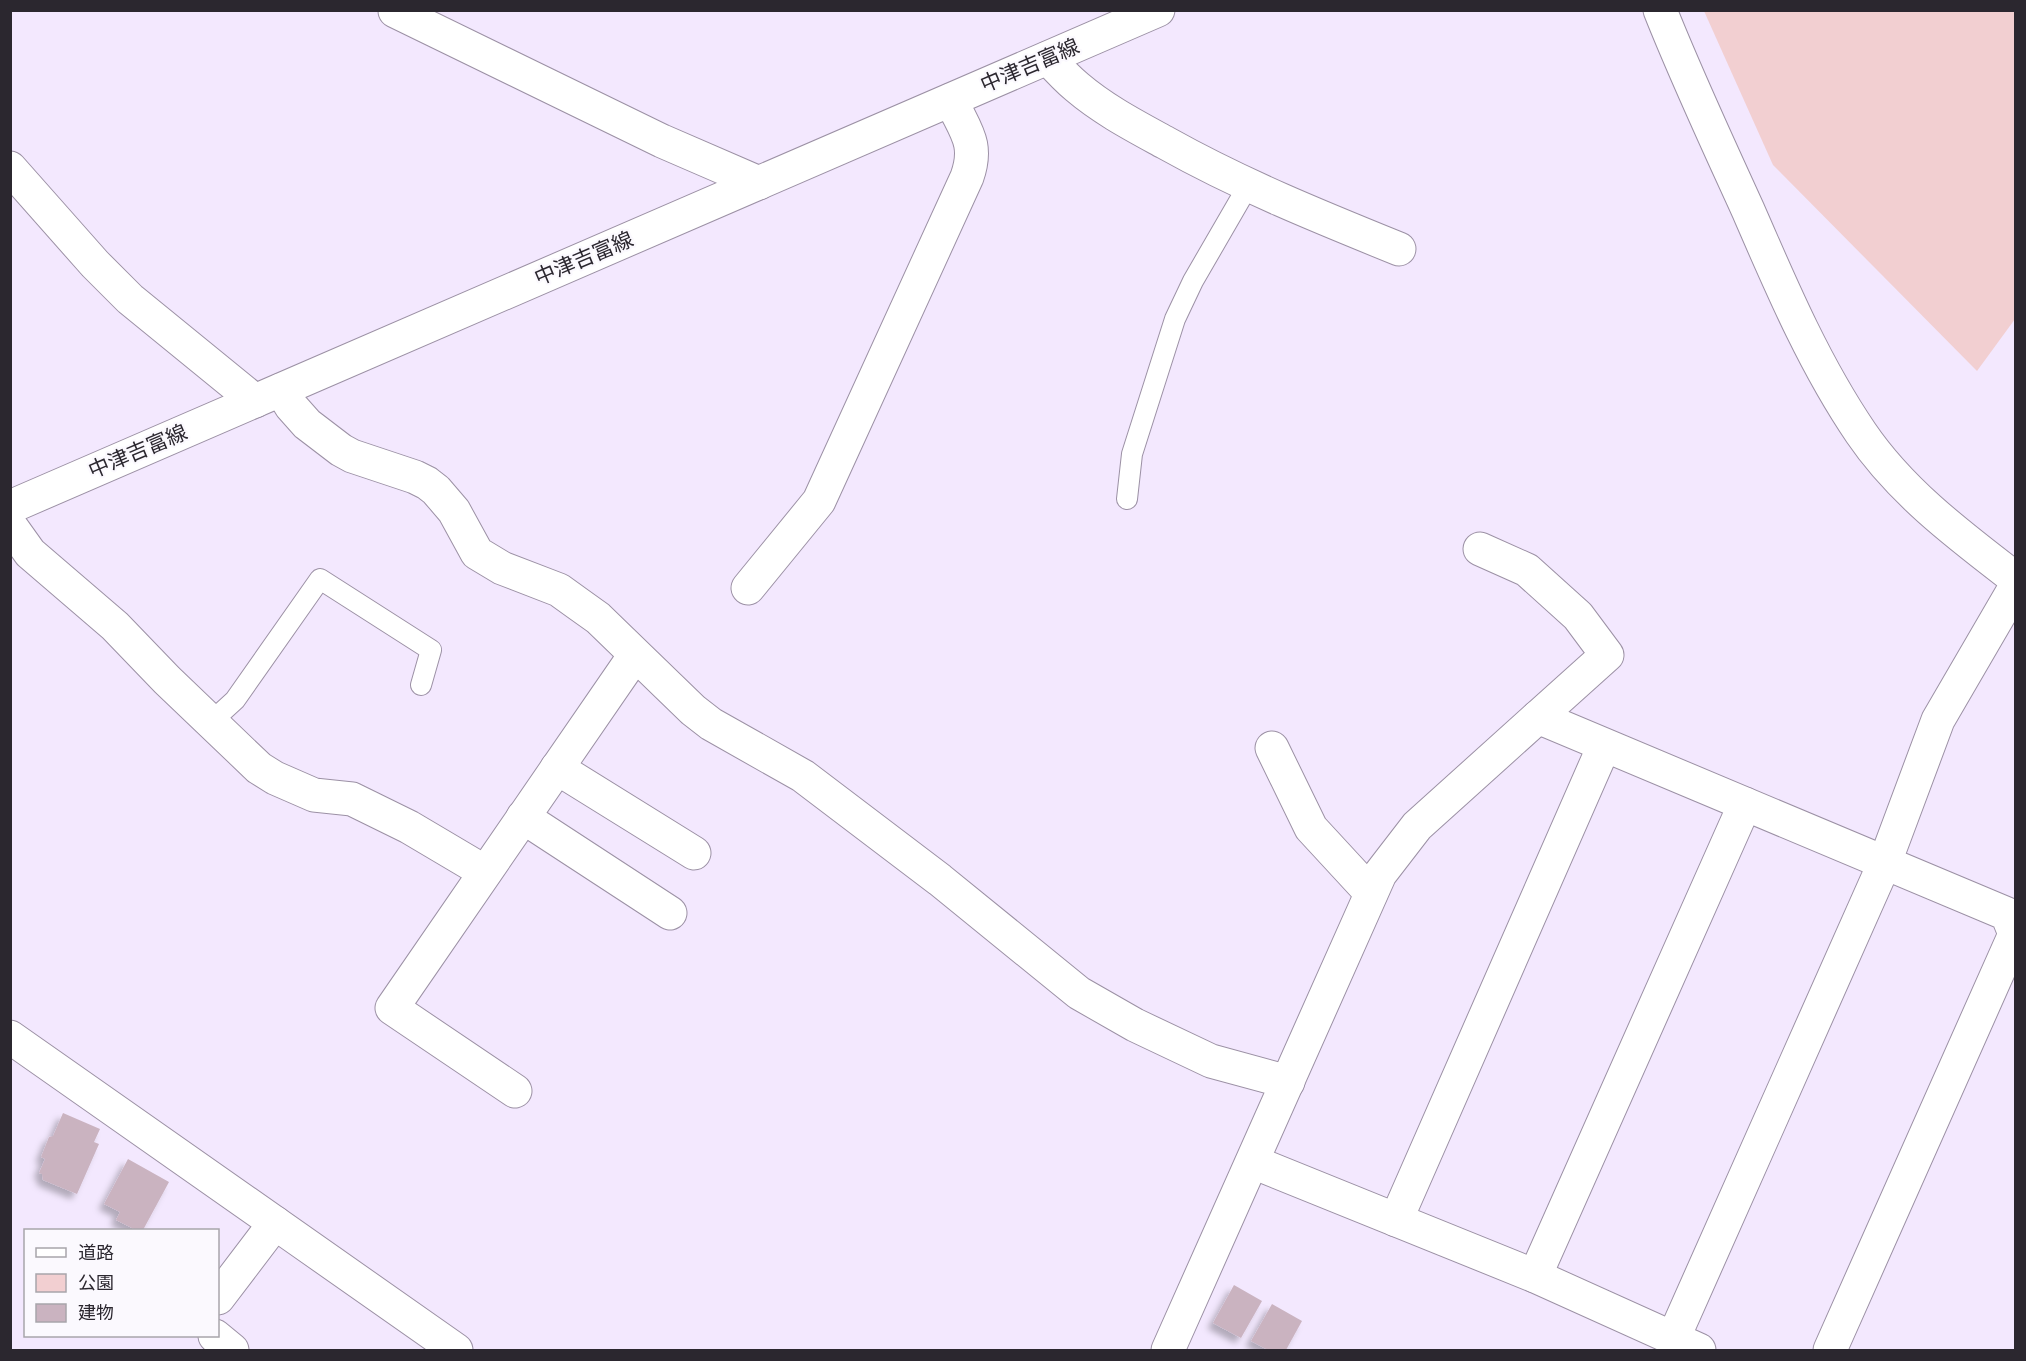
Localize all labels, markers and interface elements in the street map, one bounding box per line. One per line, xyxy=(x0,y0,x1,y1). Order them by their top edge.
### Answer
street label: 中津吉富線 xyxy=(977,35,1082,96)
street label: 中津吉富線 xyxy=(531,228,636,289)
street label: 中津吉富線 xyxy=(85,421,190,482)
legend xyxy=(24,1229,219,1337)
text: 道路 xyxy=(78,1243,114,1263)
text: 公園 xyxy=(78,1274,114,1293)
text: 建物 xyxy=(78,1303,114,1323)

